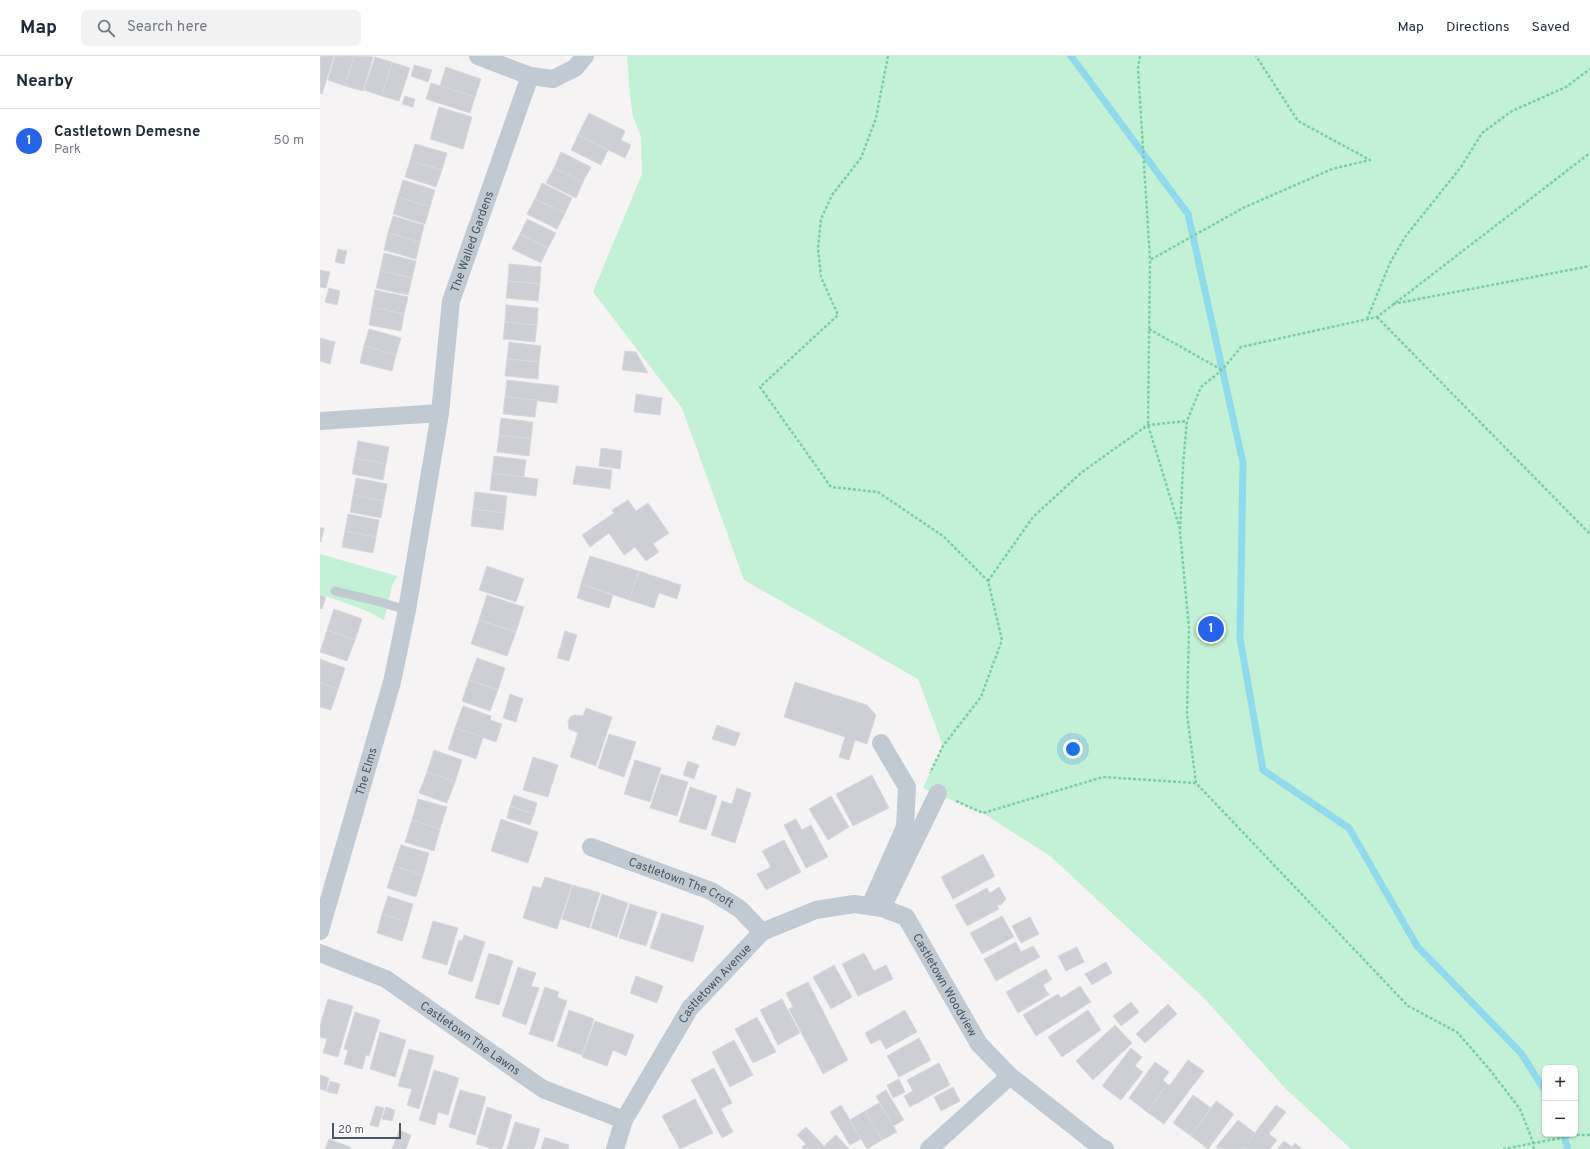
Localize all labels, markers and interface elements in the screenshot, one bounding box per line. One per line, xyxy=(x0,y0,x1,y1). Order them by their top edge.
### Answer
search box xyxy=(81,10,361,46)
text: Map xyxy=(20,16,57,40)
icon: search xyxy=(95,17,117,39)
text: Search here xyxy=(127,18,207,37)
text: Map xyxy=(1398,19,1424,36)
text: Directions xyxy=(1446,19,1510,36)
text: Saved xyxy=(1532,19,1570,36)
text: Nearby xyxy=(16,71,73,93)
text: Castletown Demesne xyxy=(54,123,200,142)
text: 1 xyxy=(26,133,32,149)
text: 50 m xyxy=(274,133,304,149)
text: Park xyxy=(54,142,81,158)
street label: The Walled Gardens xyxy=(448,189,498,295)
pin: 1 xyxy=(1198,614,1224,644)
your location xyxy=(1063,739,1083,759)
street label: The Elms xyxy=(353,746,382,798)
street label: Castletown The Croft xyxy=(626,854,736,912)
street label: Castletown Woodview xyxy=(908,931,980,1040)
street label: Castletown Avenue xyxy=(676,941,756,1027)
street label: Castletown The Lawns xyxy=(416,998,523,1080)
map controls xyxy=(1542,1065,1578,1137)
button: + xyxy=(1542,1065,1578,1101)
button: − xyxy=(1542,1101,1578,1137)
scale bar xyxy=(332,1121,401,1140)
text: 20 m xyxy=(338,1123,364,1137)

